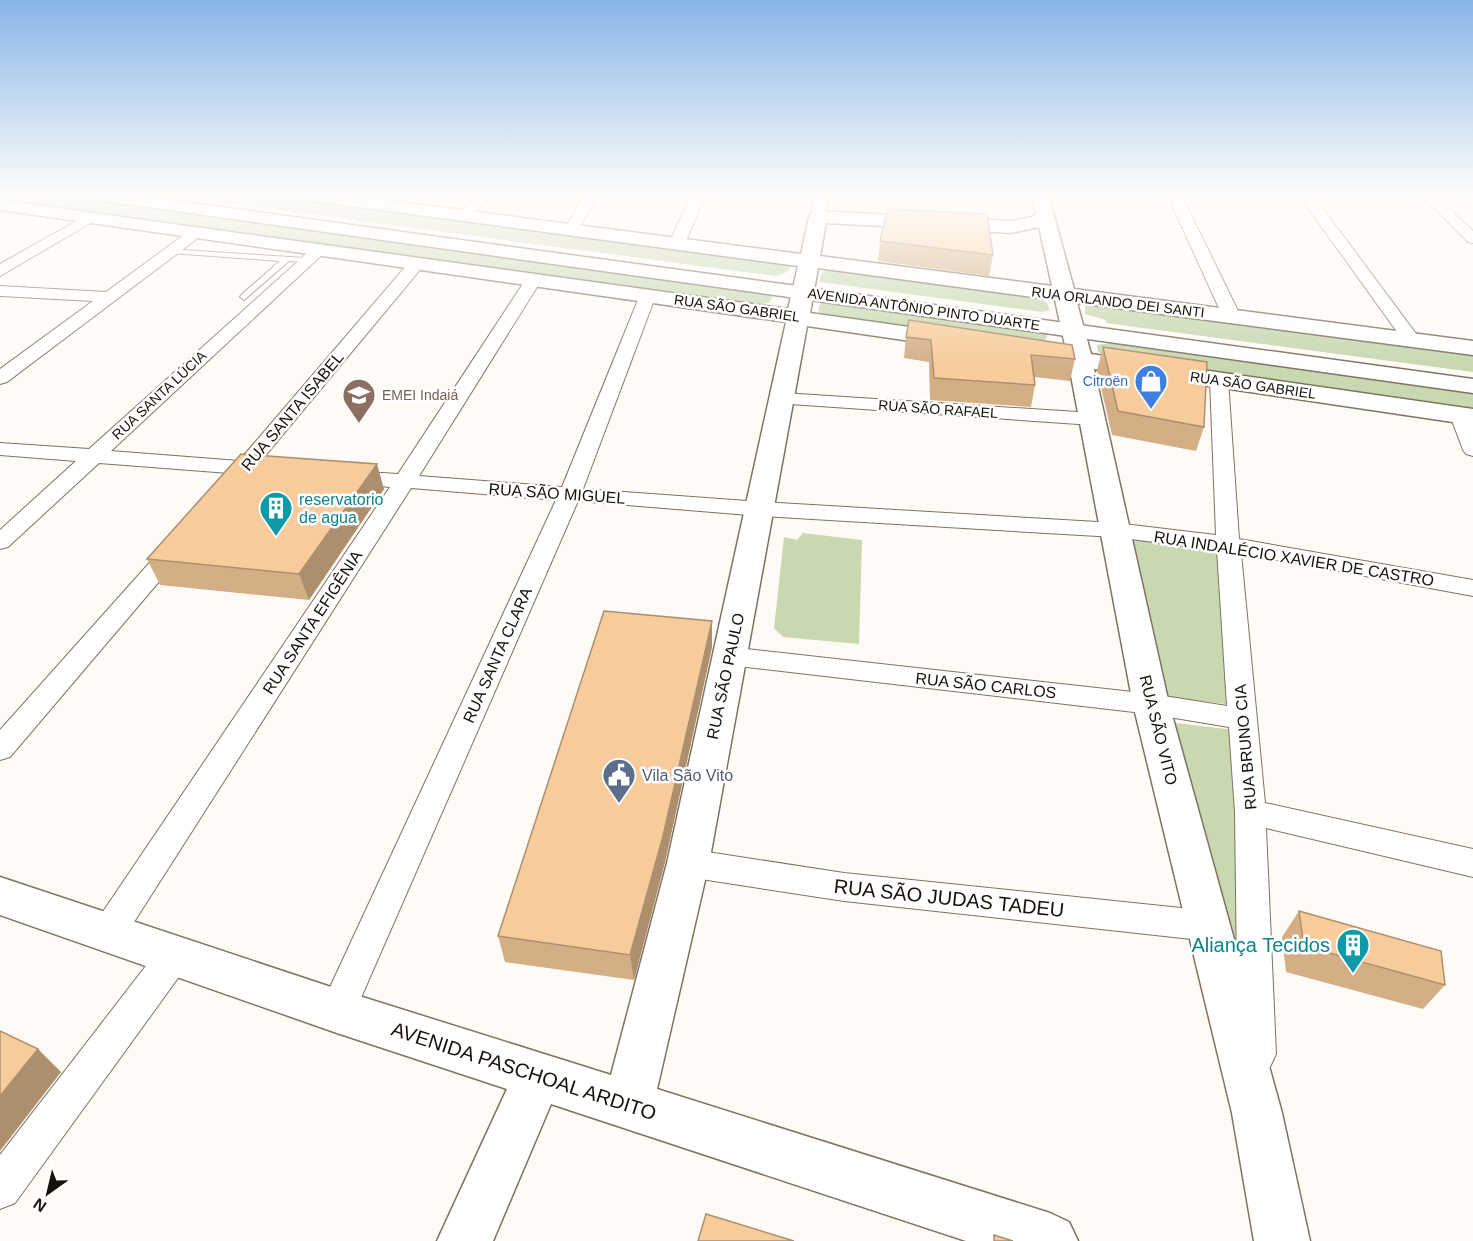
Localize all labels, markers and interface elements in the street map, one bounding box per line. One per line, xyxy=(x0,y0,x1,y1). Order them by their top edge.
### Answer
street label: RUA ORLANDO DEI SANTI xyxy=(1031,283,1205,321)
street label: AVENIDA ANTÔNIO PINTO DUARTE xyxy=(807,285,1041,333)
street label: RUA SÃO GABRIEL xyxy=(673,291,801,325)
street label: RUA SANTA LÚCIA xyxy=(109,347,210,443)
street label: RUA SANTA ISABEL xyxy=(238,349,347,474)
shop icon: Citroën xyxy=(1133,363,1169,410)
street label: RUA SÃO GABRIEL xyxy=(1189,368,1317,402)
place label: Citroën xyxy=(1083,373,1128,389)
school or university icon: EMEI Indaiá xyxy=(341,377,377,424)
place label: EMEI Indaiá xyxy=(382,387,458,403)
street label: RUA SÃO RAFAEL xyxy=(878,397,999,421)
street label: RUA SÃO MIGUEL xyxy=(488,478,626,507)
building icon: reservatorio de agua xyxy=(258,490,294,537)
place label: reservatorio de agua xyxy=(299,491,384,526)
street label: RUA INDALÉCIO XAVIER DE CASTRO xyxy=(1153,527,1435,589)
street label: RUA SANTA EFIGÊNIA xyxy=(259,546,365,697)
street label: RUA SANTA CLARA xyxy=(460,585,535,726)
street label: RUA SÃO PAULO xyxy=(702,611,747,741)
street label: RUA SÃO CARLOS xyxy=(915,668,1057,701)
street label: RUA SÃO VITO xyxy=(1137,673,1182,787)
street label: RUA BRUNO CIA xyxy=(1232,683,1259,811)
public building icon: Vila São Vito xyxy=(601,757,637,804)
place label: Vila São Vito xyxy=(642,767,733,784)
street label: RUA SÃO JUDAS TADEU xyxy=(833,874,1065,921)
building icon: Aliança Tecidos xyxy=(1335,927,1371,974)
place label: Aliança Tecidos xyxy=(1191,934,1330,956)
street label: AVENIDA PASCHOAL ARDITO xyxy=(389,1018,659,1124)
north arrow xyxy=(18,1163,78,1223)
text: N xyxy=(30,1195,49,1215)

